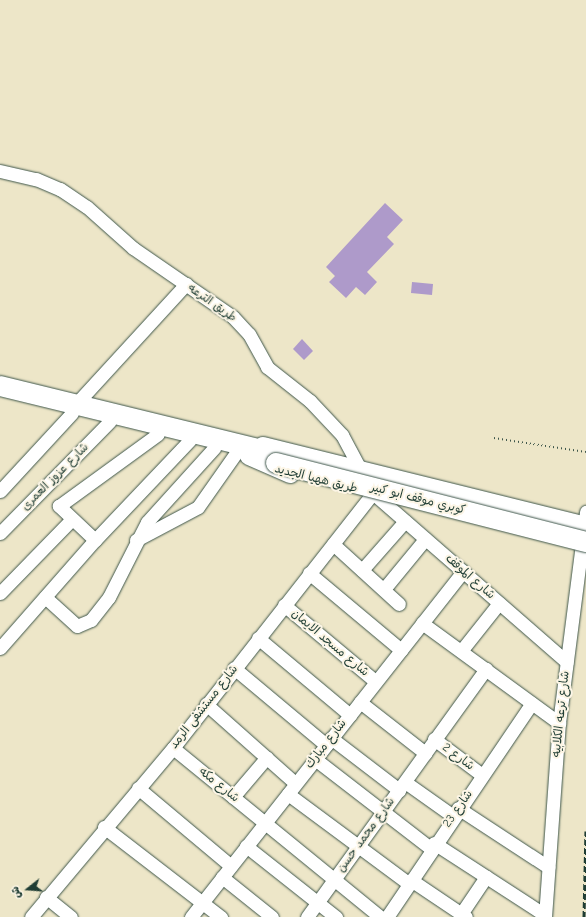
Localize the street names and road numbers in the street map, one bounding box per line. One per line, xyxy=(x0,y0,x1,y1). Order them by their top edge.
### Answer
street label: طريق الترعه xyxy=(185,281,239,325)
street label: شارع عزوز العمرى xyxy=(18,440,92,514)
street label: طريق ههيا الجديد xyxy=(273,462,359,496)
street label: كوبري موقف ابو كبير xyxy=(369,480,467,518)
street label: شارع الموقف xyxy=(442,552,498,602)
street label: شارع مسجد الايمان xyxy=(288,606,372,680)
street label: شارع مستشفى الرمد xyxy=(167,662,241,752)
street label: شارع ترعه الكلابيه xyxy=(549,670,573,758)
street label: شارع مبارك xyxy=(302,716,350,772)
street label: شارع 2 xyxy=(439,740,477,774)
street label: شارع مكه xyxy=(196,764,242,806)
street label: شارع 23 xyxy=(440,788,476,830)
street label: شارع محمد حسن xyxy=(334,795,398,875)

